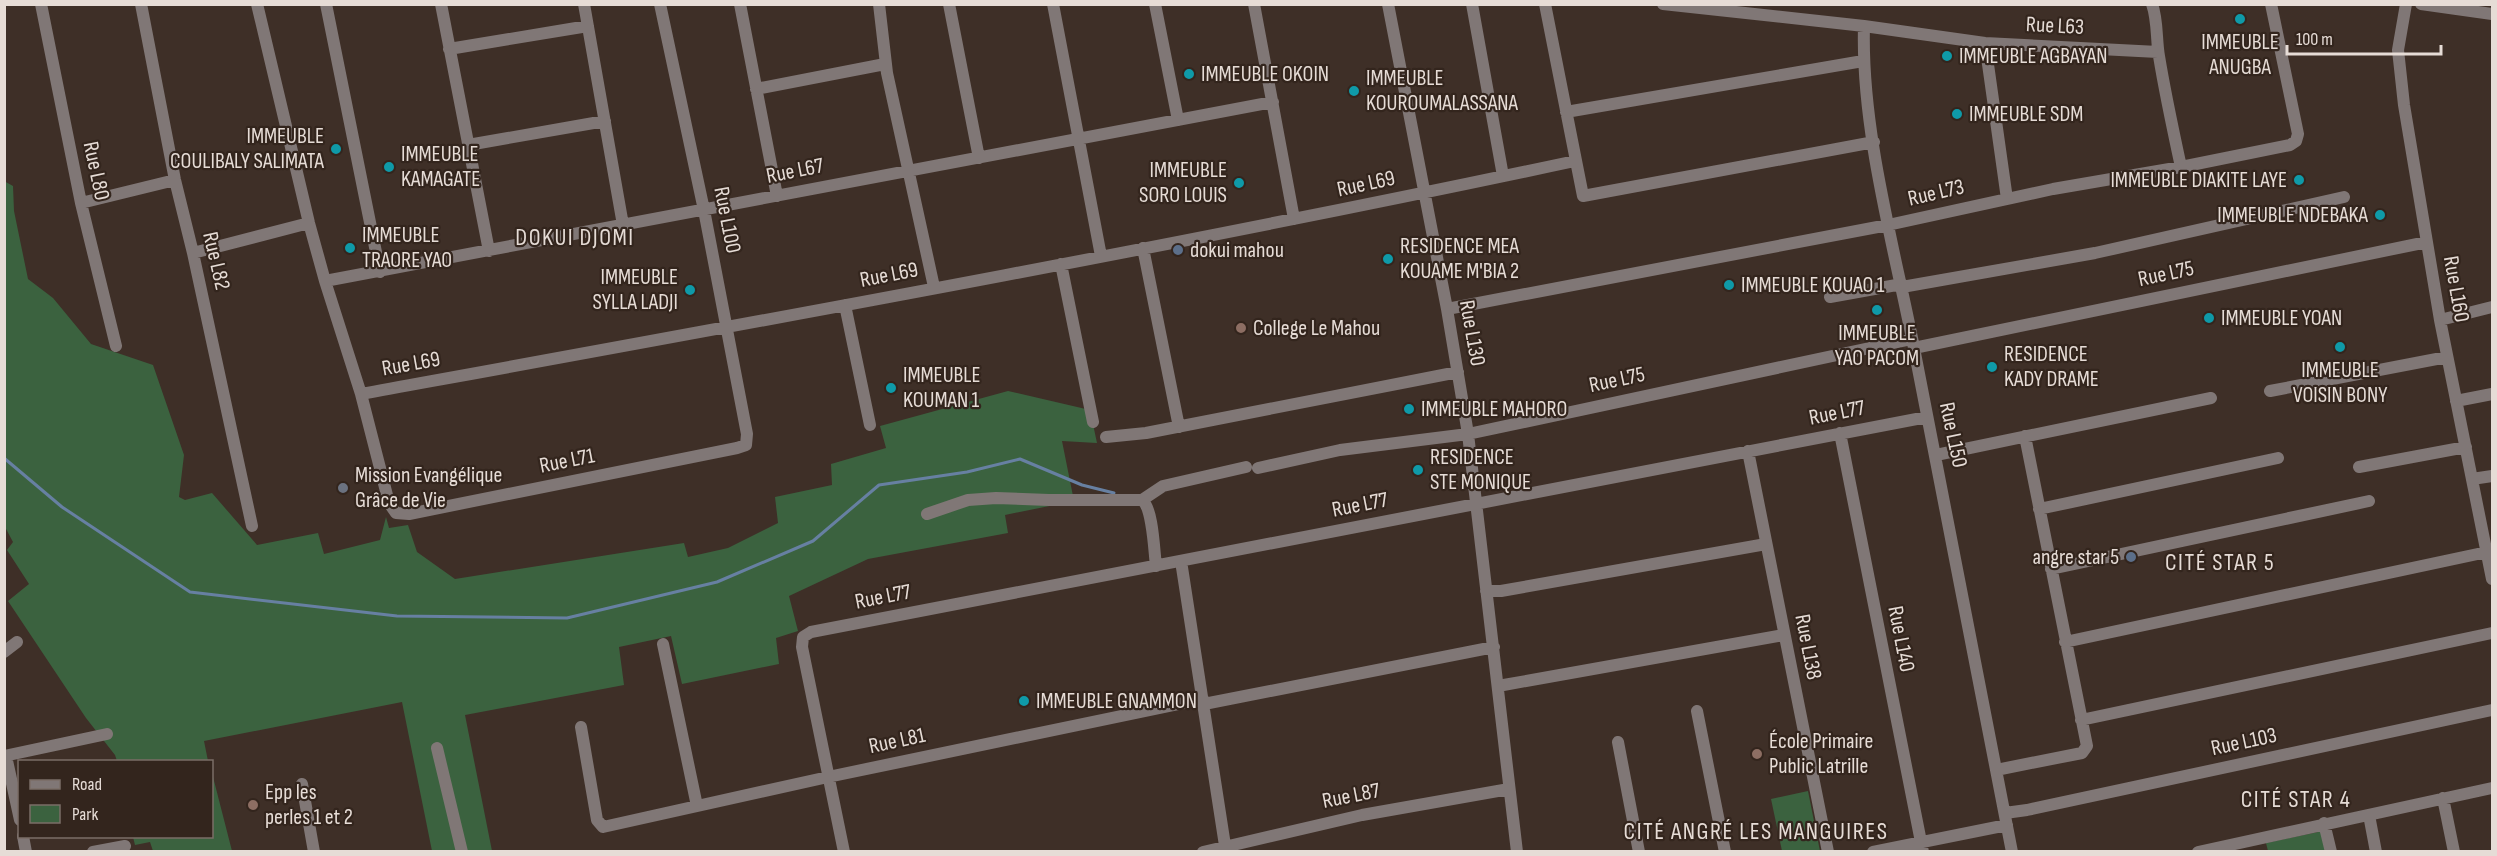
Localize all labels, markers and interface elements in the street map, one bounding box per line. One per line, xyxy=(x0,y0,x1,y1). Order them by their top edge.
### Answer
street label: Rue L63 xyxy=(2025,11,2085,41)
marker: IMMEUBLE ANUGBA xyxy=(2233,12,2247,26)
scale bar xyxy=(2287,18,2442,56)
place label: IMMEUBLE ANUGBA xyxy=(2201,29,2279,81)
text: 100 m xyxy=(2296,29,2333,50)
place label: IMMEUBLE AGBAYAN xyxy=(1959,43,2107,70)
marker: IMMEUBLE AGBAYAN xyxy=(1940,49,1954,63)
place label: IMMEUBLE OKOIN xyxy=(1201,61,1329,88)
place label: IMMEUBLE KOUROUMALASSANA xyxy=(1366,65,1519,117)
marker: IMMEUBLE OKOIN xyxy=(1182,67,1196,81)
marker: IMMEUBLE KOUROUMALASSANA xyxy=(1347,84,1361,98)
place label: IMMEUBLE SDM xyxy=(1969,101,2083,128)
marker: IMMEUBLE SDM xyxy=(1950,107,1964,121)
place label: IMMEUBLE COULIBALY SALIMATA xyxy=(170,123,325,175)
street label: Rue L80 xyxy=(77,139,115,203)
place label: IMMEUBLE KAMAGATE xyxy=(401,141,480,193)
marker: IMMEUBLE COULIBALY SALIMATA xyxy=(329,142,343,156)
street label: Rue L67 xyxy=(764,152,826,190)
place label: IMMEUBLE SORO LOUIS xyxy=(1139,157,1227,209)
marker: IMMEUBLE KAMAGATE xyxy=(382,160,396,174)
street label: Rue L69 xyxy=(1335,165,1397,203)
place label: IMMEUBLE DIAKITE LAYE xyxy=(2110,167,2287,194)
street label: Rue L73 xyxy=(1905,173,1967,213)
marker: IMMEUBLE DIAKITE LAYE xyxy=(2292,173,2306,187)
marker: IMMEUBLE SORO LOUIS xyxy=(1232,176,1246,190)
street label: Rue L100 xyxy=(707,184,747,256)
place label: IMMEUBLE NDEBAKA xyxy=(2217,202,2369,229)
marker: IMMEUBLE NDEBAKA xyxy=(2373,208,2387,222)
place label: IMMEUBLE TRAORE YAO xyxy=(362,222,452,274)
district label: DOKUI DJOMI xyxy=(515,223,635,252)
street label: Rue L82 xyxy=(196,229,236,293)
place label: RESIDENCE MEA KOUAME M'BIA 2 xyxy=(1400,233,1519,285)
place label: dokui mahou xyxy=(1190,237,1284,264)
marker: IMMEUBLE TRAORE YAO xyxy=(343,241,357,255)
marker: dokui mahou xyxy=(1171,243,1185,257)
marker: RESIDENCE MEA KOUAME M'BIA 2 xyxy=(1381,252,1395,266)
street label: Rue L160 xyxy=(2437,254,2475,324)
street label: Rue L75 xyxy=(2136,255,2197,293)
street label: Rue L69 xyxy=(858,256,920,294)
place label: IMMEUBLE SYLLA LADJI xyxy=(592,264,678,316)
place label: IMMEUBLE KOUAO 1 xyxy=(1741,272,1885,299)
marker: IMMEUBLE KOUAO 1 xyxy=(1722,278,1736,292)
marker: IMMEUBLE SYLLA LADJI xyxy=(683,283,697,297)
street label: Rue L130 xyxy=(1453,298,1491,368)
marker: IMMEUBLE YAO PACOM xyxy=(1870,303,1884,317)
place label: IMMEUBLE YOAN xyxy=(2221,305,2342,332)
marker: IMMEUBLE YOAN xyxy=(2202,311,2216,325)
place label: College Le Mahou xyxy=(1253,315,1380,342)
place label: IMMEUBLE YAO PACOM xyxy=(1835,320,1919,372)
marker: College Le Mahou xyxy=(1234,321,1248,335)
marker: IMMEUBLE VOISIN BONY xyxy=(2333,340,2347,354)
place label: RESIDENCE KADY DRAME xyxy=(2004,341,2099,393)
street label: Rue L69 xyxy=(380,346,442,382)
place label: IMMEUBLE VOISIN BONY xyxy=(2293,357,2387,409)
marker: RESIDENCE KADY DRAME xyxy=(1985,360,1999,374)
street label: Rue L75 xyxy=(1587,361,1648,399)
place label: IMMEUBLE KOUMAN 1 xyxy=(903,362,981,414)
marker: IMMEUBLE KOUMAN 1 xyxy=(884,381,898,395)
street label: Rue L77 xyxy=(1807,394,1868,432)
place label: IMMEUBLE MAHORO xyxy=(1421,396,1567,423)
street label: Rue L150 xyxy=(1933,400,1973,470)
marker: IMMEUBLE MAHORO xyxy=(1402,402,1416,416)
street label: Rue L71 xyxy=(537,442,597,480)
place label: RESIDENCE STE MONIQUE xyxy=(1430,444,1531,496)
place label: Mission Evangélique Grâce de Vie xyxy=(355,462,502,514)
marker: RESIDENCE STE MONIQUE xyxy=(1411,463,1425,477)
marker: Mission Evangélique Grâce de Vie xyxy=(336,481,350,495)
street label: Rue L77 xyxy=(1330,486,1391,524)
place label: angre star 5 xyxy=(2032,544,2119,571)
district label: CITÉ STAR 5 xyxy=(2165,548,2275,577)
marker: angre star 5 xyxy=(2124,550,2138,564)
street label: Rue L77 xyxy=(853,578,914,616)
street label: Rue L140 xyxy=(1881,604,1921,674)
street label: Rue L138 xyxy=(1788,612,1828,682)
place label: IMMEUBLE GNAMMON xyxy=(1036,688,1197,715)
marker: IMMEUBLE GNAMMON xyxy=(1017,694,1031,708)
street label: Rue L81 xyxy=(866,722,928,760)
street label: Rue L103 xyxy=(2209,722,2279,762)
place label: École Primaire Public Latrille xyxy=(1769,728,1873,780)
marker: École Primaire Public Latrille xyxy=(1750,747,1764,761)
legend xyxy=(18,760,213,838)
text: Road xyxy=(72,774,102,795)
street label: Rue L87 xyxy=(1320,777,1382,815)
place label: Epp les perles 1 et 2 xyxy=(265,779,353,831)
district label: CITÉ STAR 4 xyxy=(2241,785,2351,814)
marker: Epp les perles 1 et 2 xyxy=(246,798,260,812)
text: Park xyxy=(72,804,98,825)
district label: CITÉ ANGRÉ LES MANGUIRES xyxy=(1624,817,1888,846)

